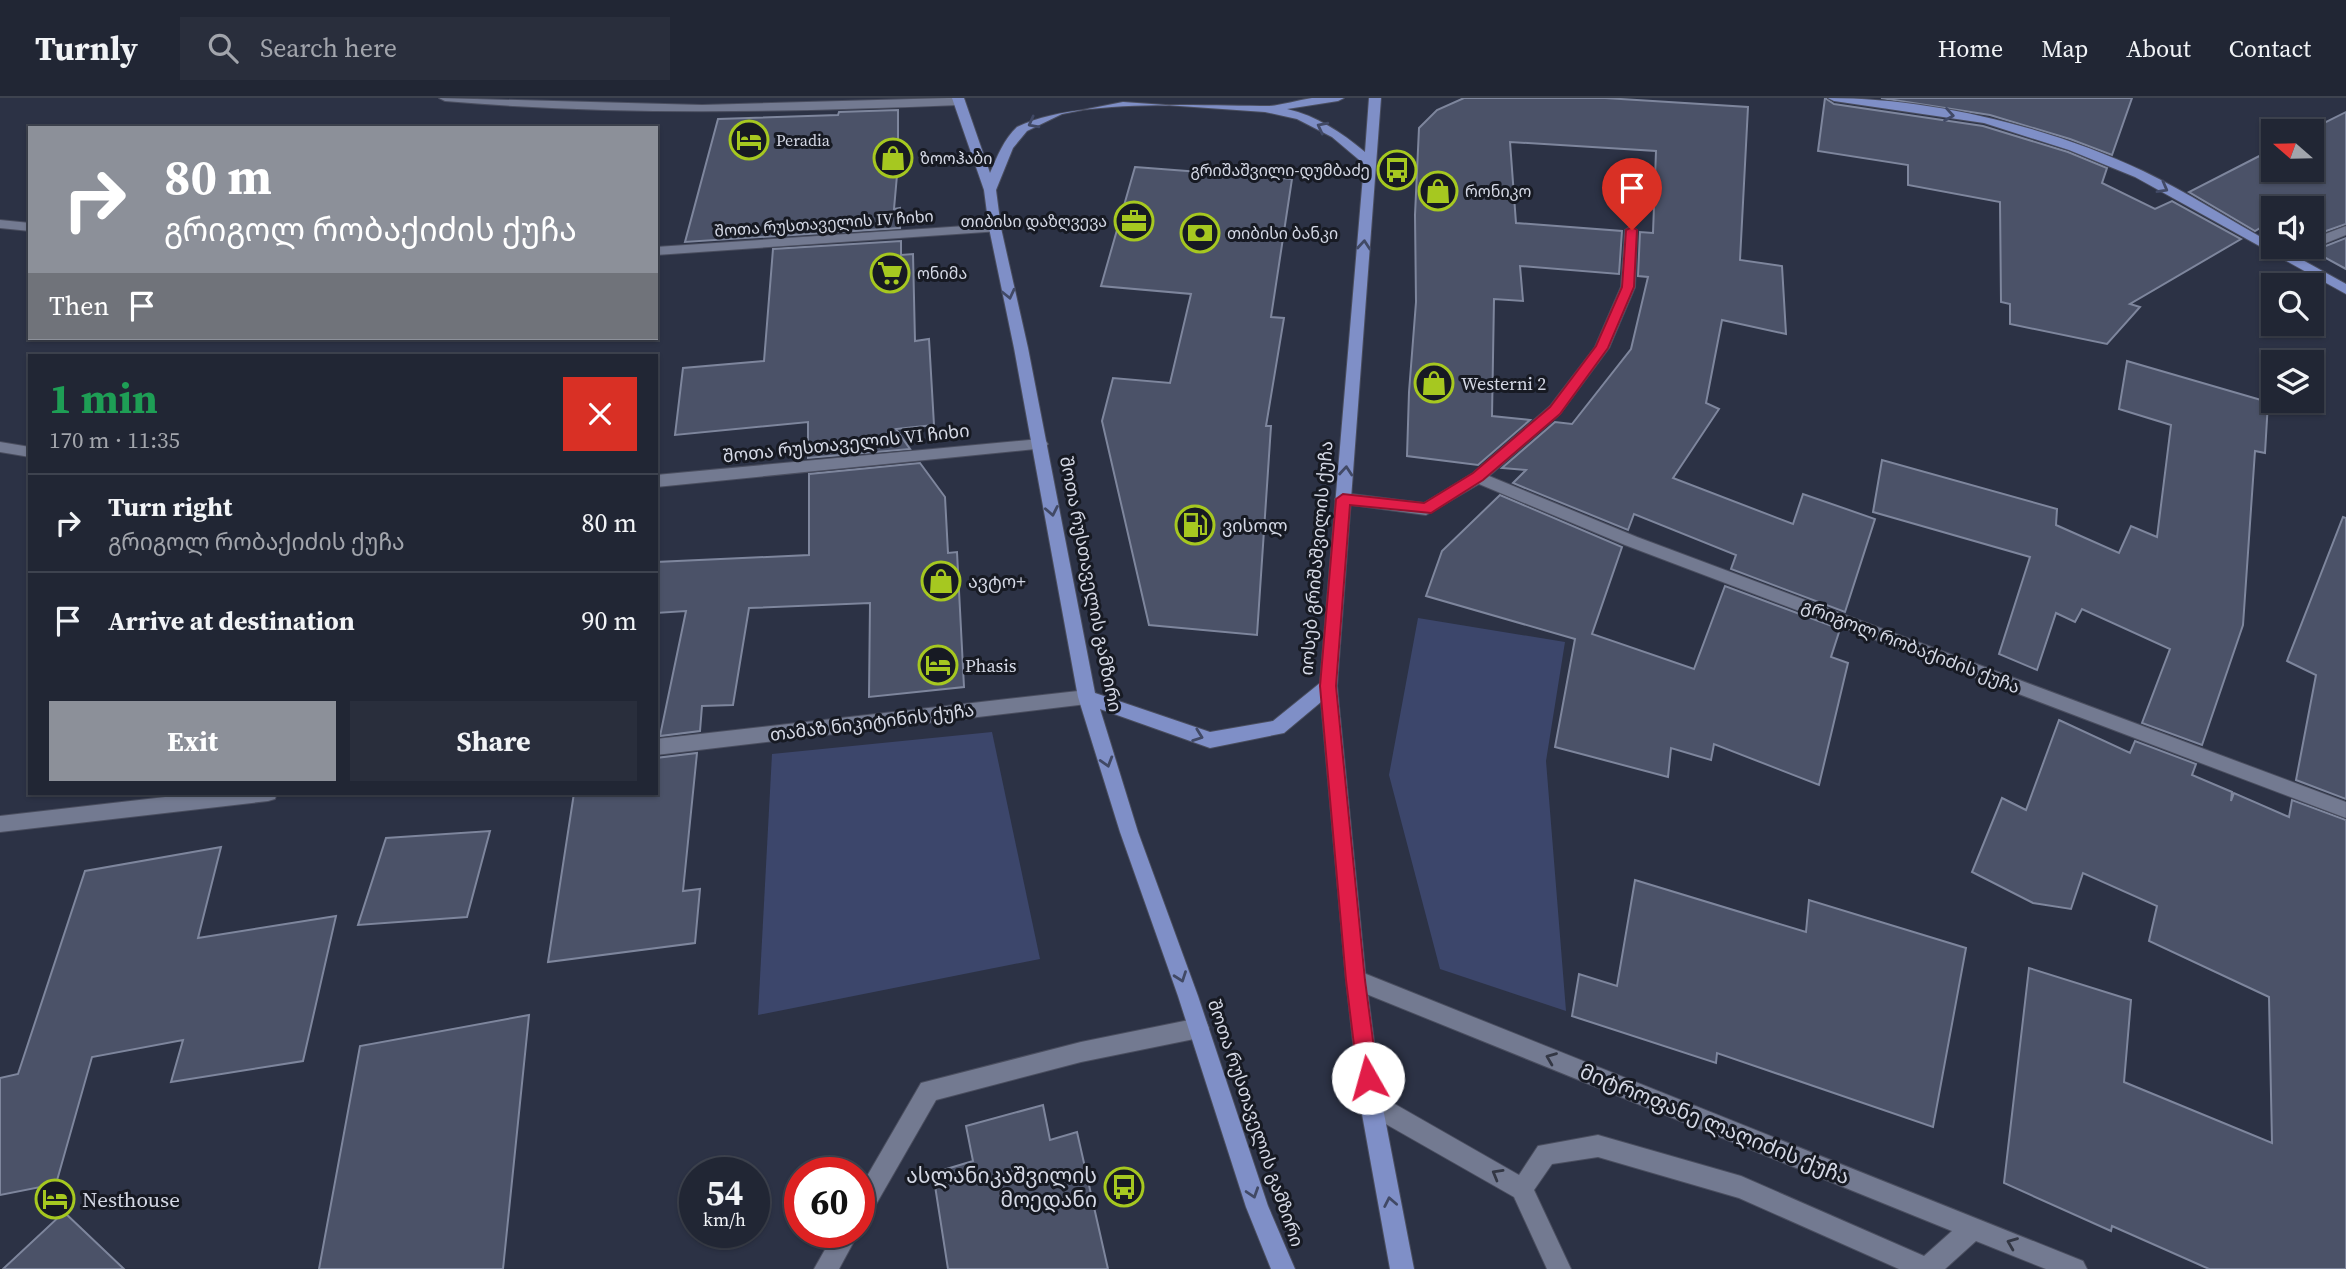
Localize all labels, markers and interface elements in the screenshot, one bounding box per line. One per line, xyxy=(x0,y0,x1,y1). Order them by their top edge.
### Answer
search box xyxy=(180,17,670,80)
text: Turnly xyxy=(35,26,138,71)
icon: search xyxy=(204,29,242,67)
text: Search here xyxy=(260,30,397,66)
text: Home xyxy=(1938,32,2003,65)
text: Map xyxy=(2041,32,2088,65)
text: About xyxy=(2126,32,2191,65)
text: Contact xyxy=(2229,32,2311,65)
one-way arrow xyxy=(1944,107,1955,122)
one-way arrow xyxy=(1027,115,1040,129)
hotel icon: Peradia xyxy=(728,119,770,161)
north arrow xyxy=(2261,119,2324,182)
map controls xyxy=(2261,119,2324,413)
one-way arrow xyxy=(1317,122,1329,135)
place label: Peradia xyxy=(776,129,831,151)
shop icon: ზოოჰაბი xyxy=(872,137,914,179)
text: 80 m xyxy=(164,143,272,210)
place label: ზოოჰაბი xyxy=(920,147,992,169)
bus stop icon: გრიშაშვილი-დუმბაძე xyxy=(1376,149,1418,191)
icon: right xyxy=(49,154,140,245)
pin xyxy=(1602,158,1662,230)
place label: გრიშაშვილი-დუმბაძე xyxy=(1190,159,1370,181)
icon: arrive xyxy=(1613,169,1651,207)
shop icon: რონიკო xyxy=(1417,170,1459,212)
place label: რონიკო xyxy=(1465,180,1531,202)
one-way arrow xyxy=(2156,180,2169,193)
button: sound xyxy=(2261,196,2324,259)
office icon: თიბისი დაზღვევა xyxy=(1113,200,1155,242)
street label: შოთა რუსთაველის IV ჩიხი xyxy=(714,204,934,242)
text: გრიგოლ რობაქიძის ქუჩა xyxy=(164,208,577,252)
place label: თიბისი დაზღვევა xyxy=(961,210,1107,232)
bank icon: თიბისი ბანკი xyxy=(1179,212,1221,254)
place label: თიბისი ბანკი xyxy=(1227,222,1338,244)
one-way arrow xyxy=(1356,239,1371,250)
supermarket icon: ონიმა xyxy=(869,252,911,294)
place label: ონიმა xyxy=(917,262,967,284)
button: search xyxy=(2261,273,2324,336)
icon: arrive xyxy=(123,287,161,325)
text: Then xyxy=(49,288,109,324)
one-way arrow xyxy=(1001,288,1016,300)
button: layers xyxy=(2261,350,2324,413)
shop icon: Westerni 2 xyxy=(1413,362,1455,404)
text: 1 min xyxy=(49,369,158,427)
place label: Westerni 2 xyxy=(1461,371,1546,396)
button: close xyxy=(563,377,637,451)
street label: შოთა რუსთაველის VI ჩიხი xyxy=(721,418,971,468)
text: 170 m · 11:35 xyxy=(49,424,180,456)
street label: იოსებ გრიშაშვილის ქუჩა xyxy=(1293,440,1339,676)
street label: შოთა რუსთაველის გამზირი xyxy=(1054,454,1128,714)
one-way arrow xyxy=(1338,466,1353,477)
text: Turn right xyxy=(108,489,232,525)
icon: right xyxy=(49,504,87,542)
fuel station icon: ვისოლ xyxy=(1174,504,1216,546)
text: 80 m xyxy=(582,505,637,541)
one-way arrow xyxy=(1044,505,1059,517)
place label: ვისოლ xyxy=(1222,513,1288,538)
text: გრიგოლ რობაქიძის ქუჩა xyxy=(108,526,405,558)
shop icon: ავტო+ xyxy=(920,560,962,602)
place label: ავტო+ xyxy=(968,569,1026,594)
street label: გრიგოლ რობაქიძის ქუჩა xyxy=(1798,593,2024,699)
icon: arrive xyxy=(49,602,87,640)
text: Arrive at destination xyxy=(108,603,355,639)
text: 90 m xyxy=(582,603,637,639)
hotel icon: Phasis xyxy=(917,644,959,686)
place label: Phasis xyxy=(965,653,1017,678)
street label: თამაზ ნიკიტინის ქუჩა xyxy=(768,697,976,747)
button: Exit xyxy=(49,701,336,781)
button: Share xyxy=(350,701,637,781)
one-way arrow xyxy=(1191,728,1203,742)
one-way arrow xyxy=(1099,756,1114,768)
one-way arrow xyxy=(1173,970,1187,982)
street label: შოთა რუსთაველის გამზირი xyxy=(1202,996,1310,1250)
position arrow xyxy=(1331,1041,1405,1115)
one-way arrow xyxy=(1545,1052,1558,1066)
street label: მიტროფანე ლაღიძის ქუჩა xyxy=(1576,1057,1854,1191)
speed limit sign: 60 xyxy=(784,1157,875,1248)
place label: ასლანიკაშვილის მოედანი xyxy=(906,1161,1097,1214)
bus stop icon: ასლანიკაშვილის მოედანი xyxy=(1103,1166,1145,1208)
text: 54 xyxy=(706,1169,743,1217)
one-way arrow xyxy=(1492,1169,1504,1182)
hotel icon: Nesthouse xyxy=(34,1178,76,1220)
place label: Nesthouse xyxy=(82,1185,180,1214)
one-way arrow xyxy=(1245,1186,1259,1198)
one-way arrow xyxy=(1383,1196,1398,1208)
text: km/h xyxy=(703,1207,746,1232)
one-way arrow xyxy=(2007,1237,2019,1251)

